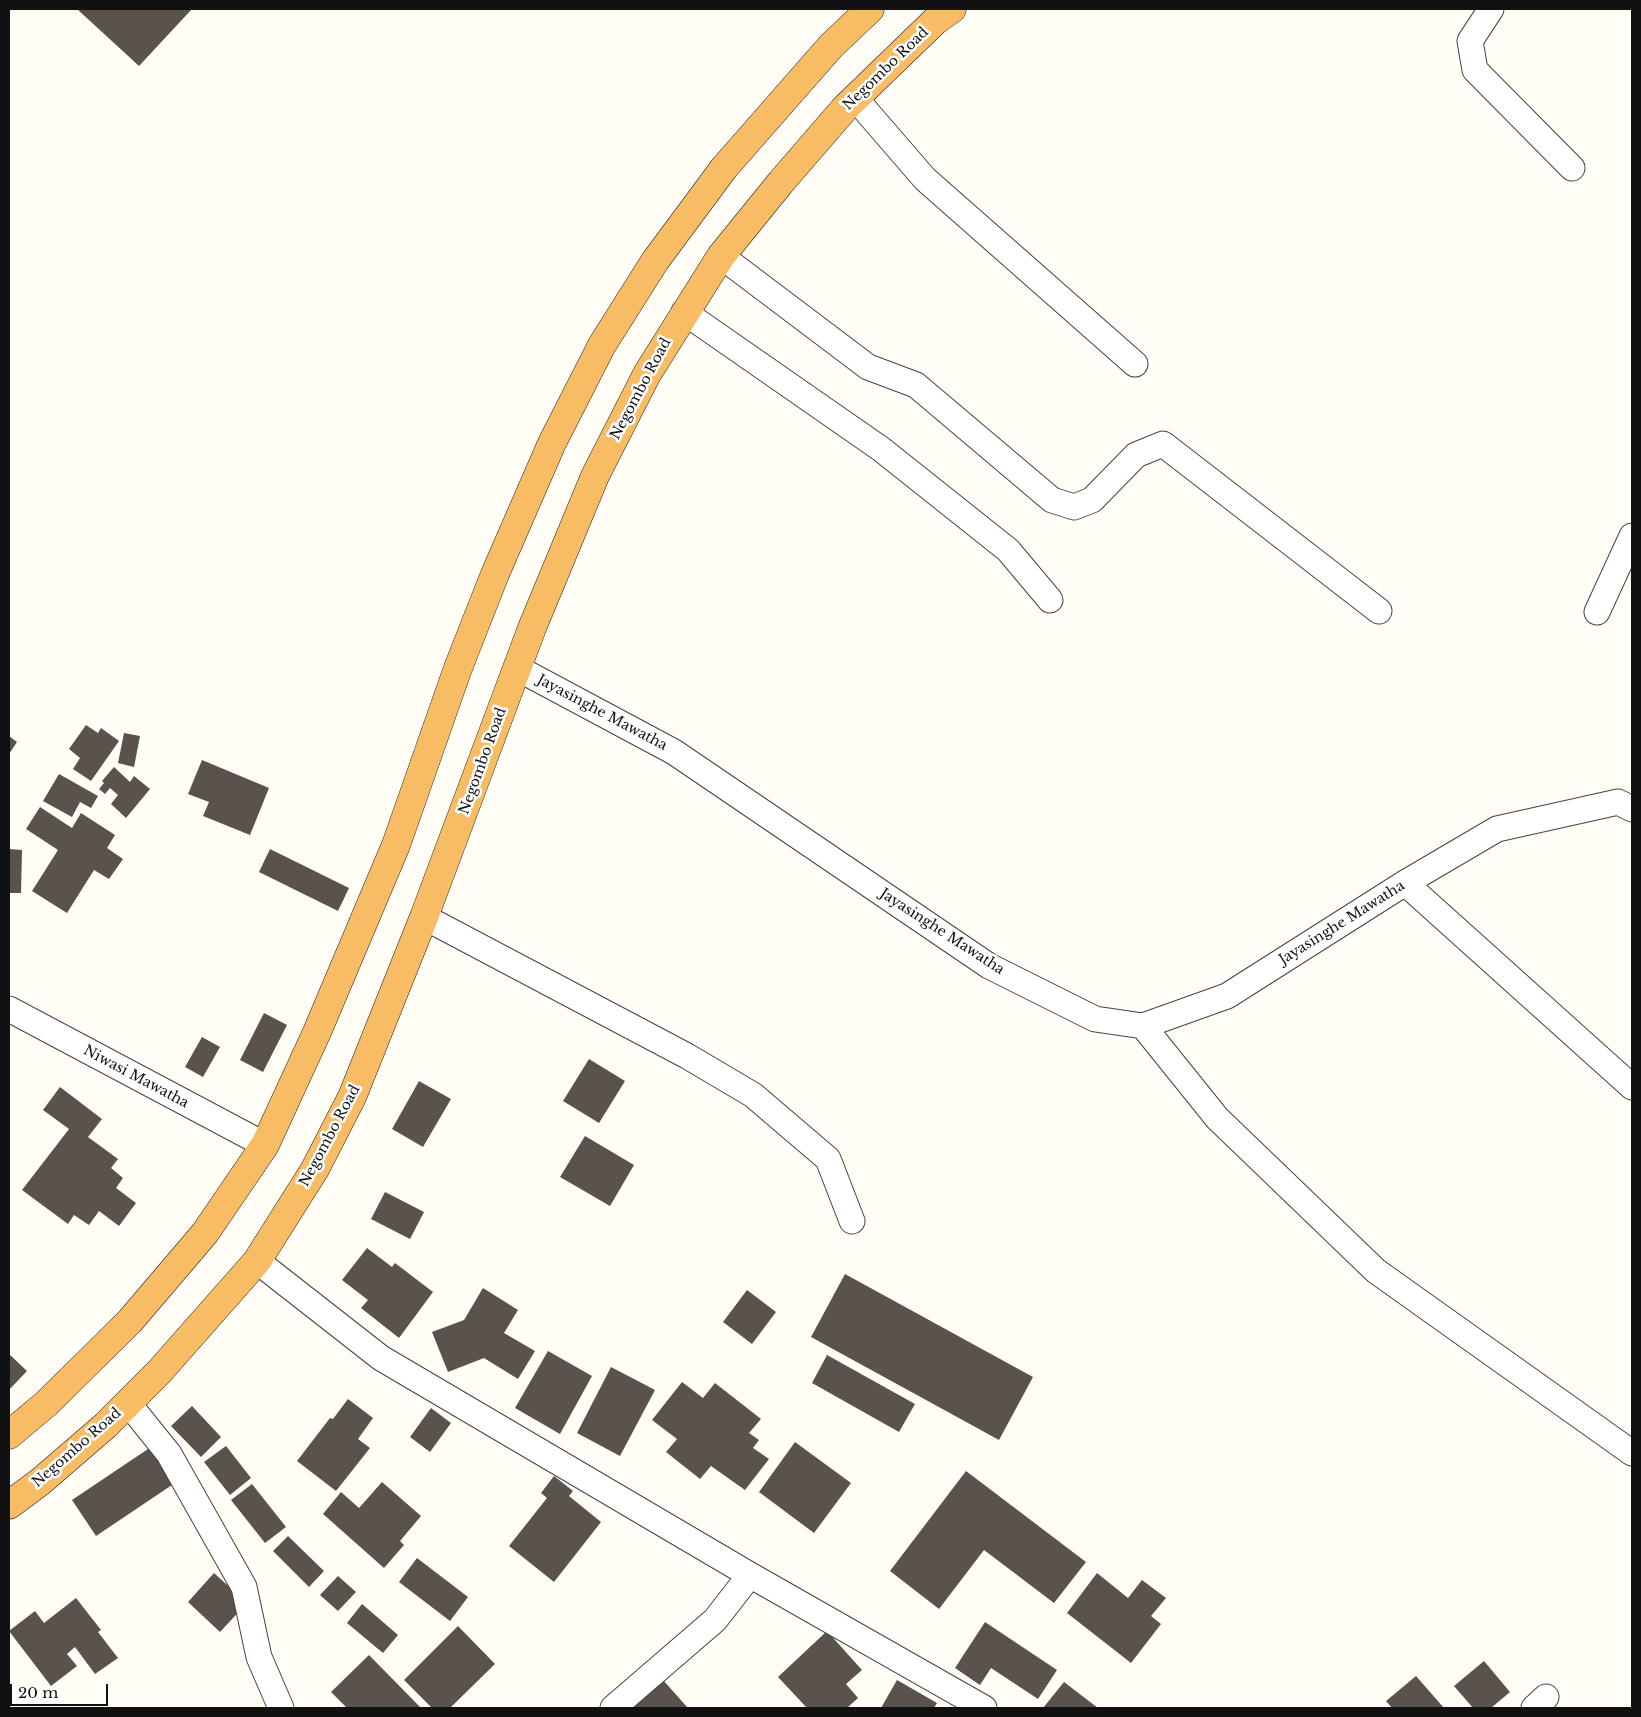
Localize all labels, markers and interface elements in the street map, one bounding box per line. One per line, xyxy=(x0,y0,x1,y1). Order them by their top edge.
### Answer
street label: Negombo Road xyxy=(840,24,932,114)
street label: Negombo Road xyxy=(607,335,675,443)
street label: Jayasinghe Mawatha xyxy=(534,672,670,754)
street label: Negombo Road xyxy=(456,705,510,817)
street label: Jayasinghe Mawatha xyxy=(1276,877,1408,969)
street label: Jayasinghe Mawatha xyxy=(877,886,1007,978)
street label: Niwasi Mawatha xyxy=(80,1042,192,1112)
street label: Negombo Road xyxy=(296,1082,364,1190)
street label: Negombo Road xyxy=(29,1405,125,1491)
scale bar xyxy=(12,1674,110,1706)
text: 20 m xyxy=(18,1683,58,1702)

